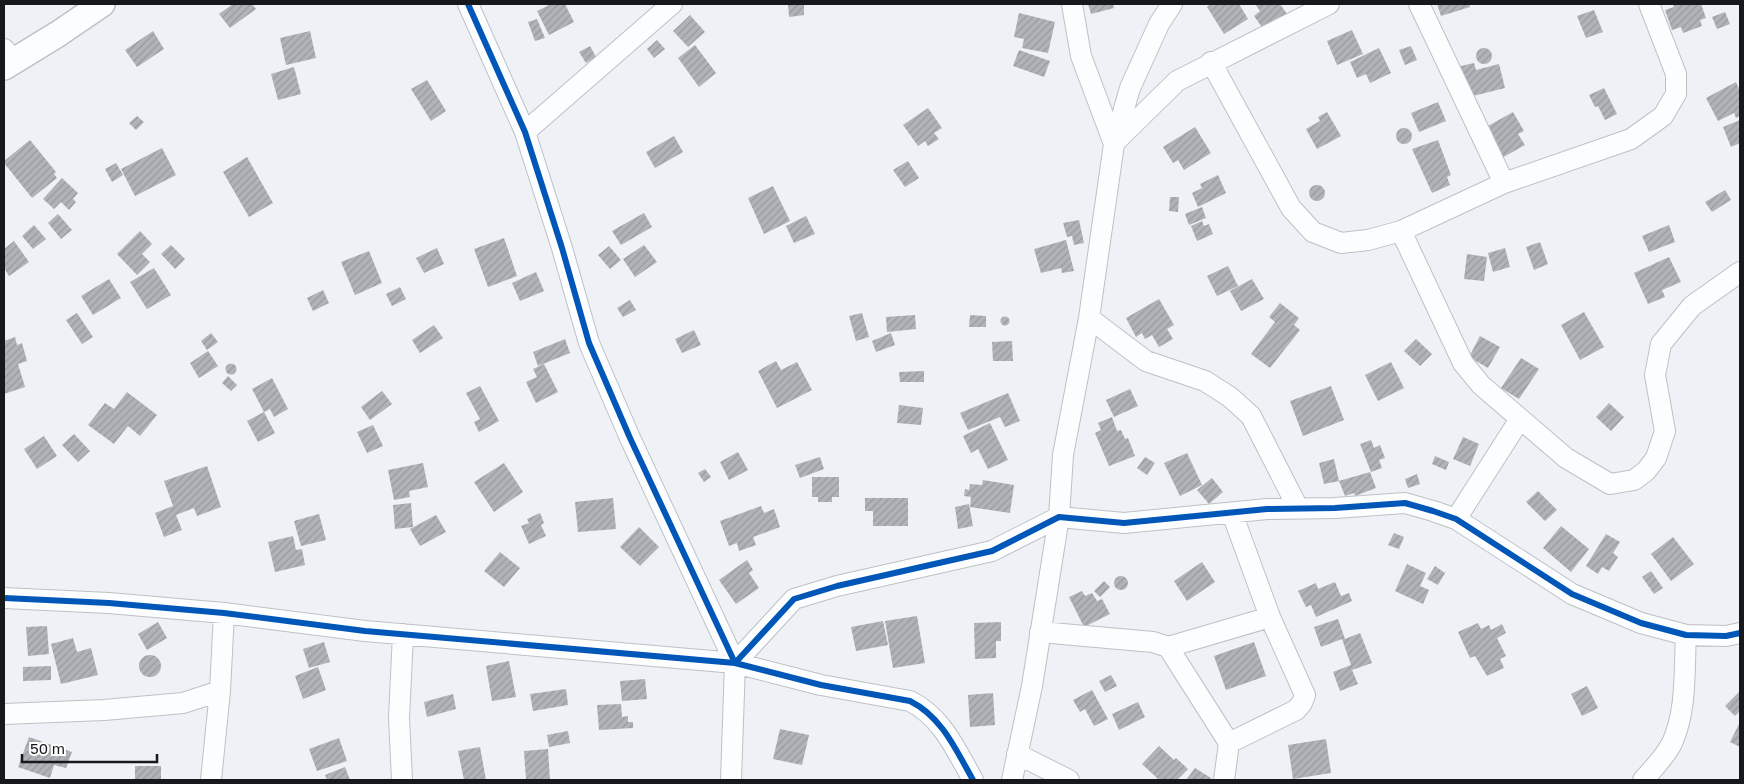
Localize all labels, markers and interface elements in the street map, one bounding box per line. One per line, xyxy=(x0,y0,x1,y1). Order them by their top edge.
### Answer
scale bar xyxy=(22,732,158,764)
text: 50 m xyxy=(30,739,65,757)

